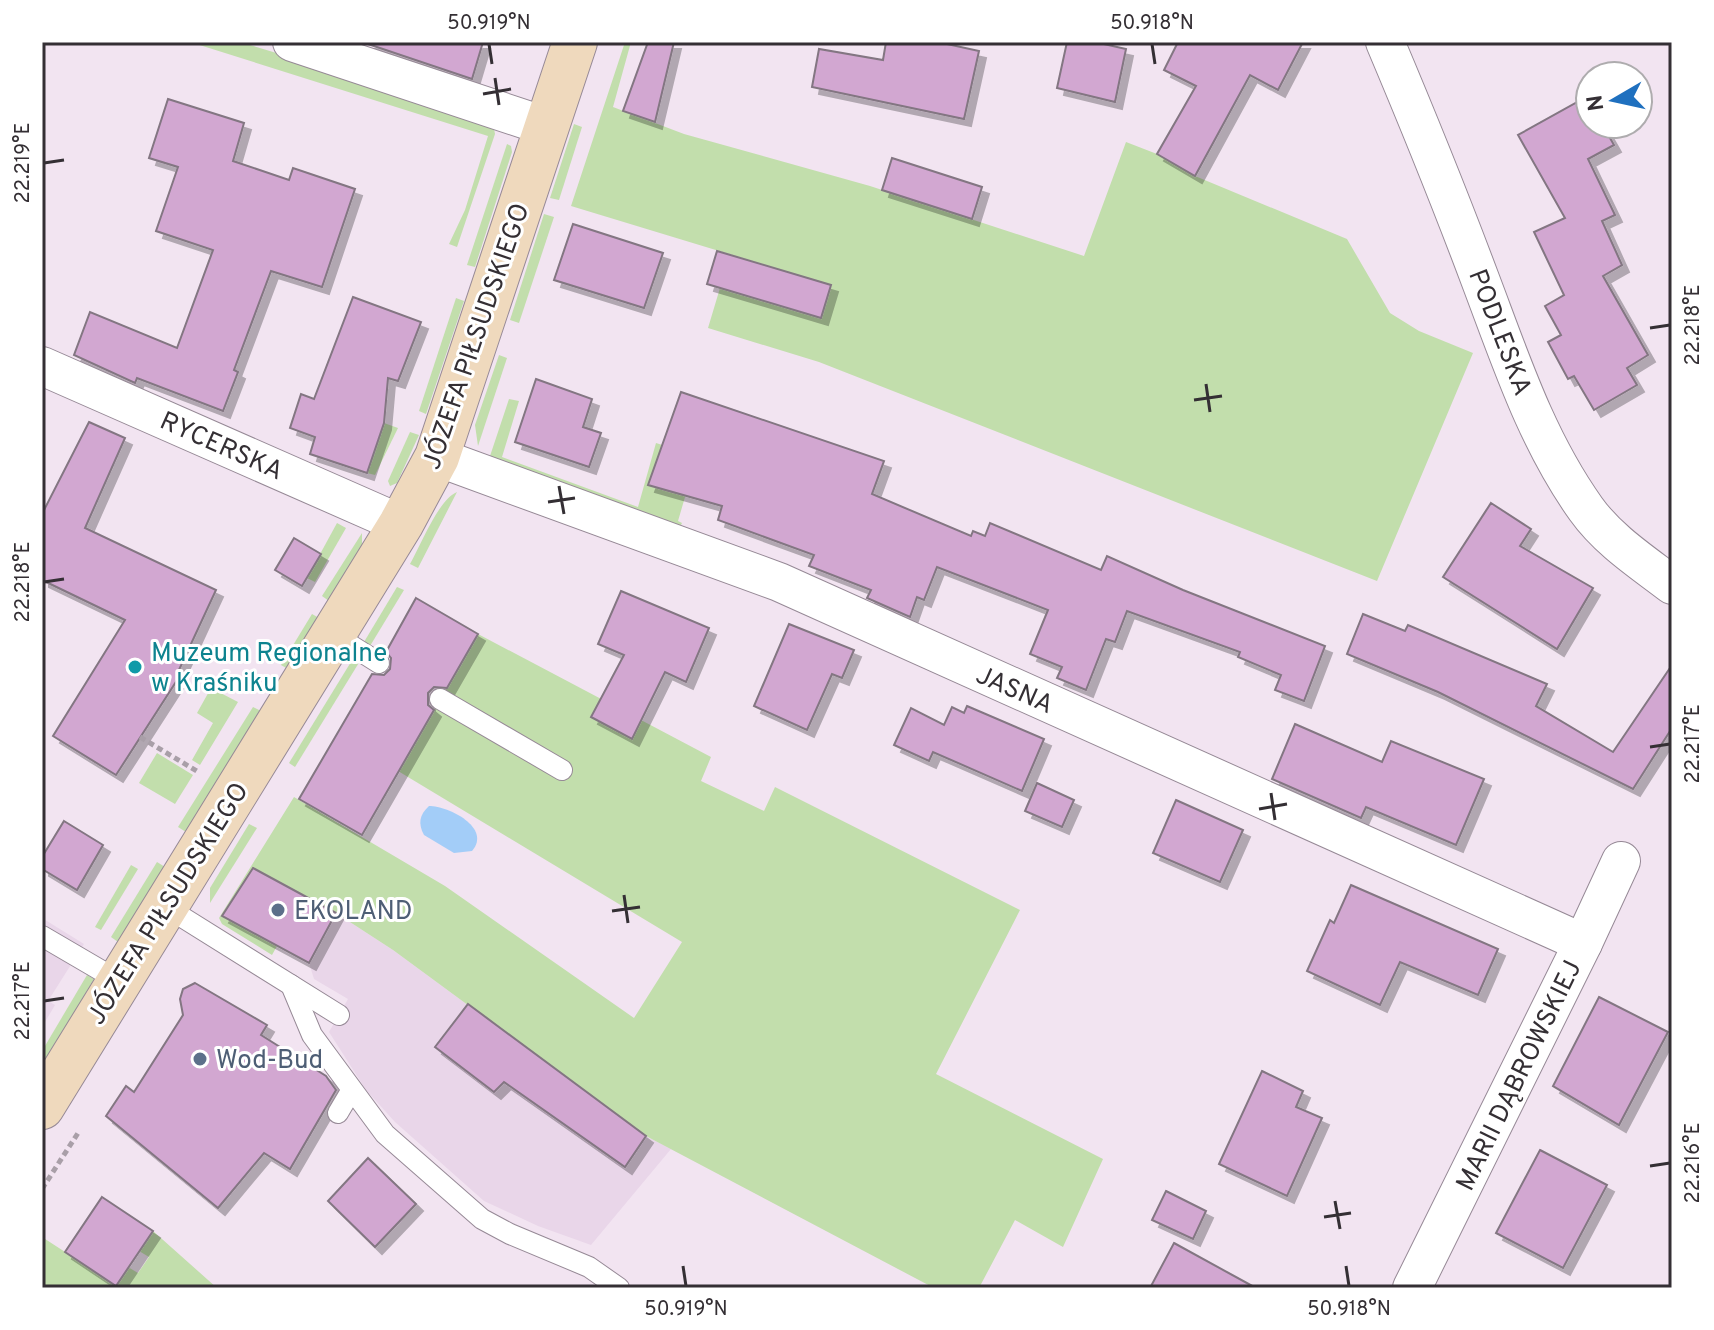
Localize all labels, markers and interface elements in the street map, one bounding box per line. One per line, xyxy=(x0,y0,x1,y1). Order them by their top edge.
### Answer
text: 50.919°N xyxy=(447,11,531,37)
text: 50.918°N xyxy=(1110,11,1194,37)
north arrow xyxy=(1574,60,1654,140)
text: N xyxy=(1582,93,1611,113)
text: 22.219°E xyxy=(11,123,37,203)
street label: JÓZEFA PIŁSUDSKIEGO xyxy=(414,199,538,474)
street label: PODLESKA xyxy=(1459,265,1538,401)
text: 22.218°E xyxy=(1681,284,1707,366)
street label: RYCERSKA xyxy=(154,405,288,489)
text: 22.218°E xyxy=(11,541,37,623)
place label: Muzeum Regionalne w Kraśniku xyxy=(151,638,387,701)
marker: Muzeum Regionalne w Kraśniku xyxy=(126,658,144,676)
street label: JASNA xyxy=(970,660,1058,723)
text: 22.217°E xyxy=(1681,704,1707,784)
street label: JÓZEFA PIŁSUDSKIEGO xyxy=(79,776,257,1032)
place label: EKOLAND xyxy=(294,896,413,929)
marker: EKOLAND xyxy=(269,901,287,919)
street label: MARII DĄBROWSKIEJ xyxy=(1450,955,1590,1197)
text: 22.217°E xyxy=(11,961,37,1041)
place label: Wod-Bud xyxy=(216,1045,323,1078)
marker: Wod-Bud xyxy=(191,1050,209,1068)
text: 22.216°E xyxy=(1681,1123,1707,1203)
text: 50.919°N xyxy=(644,1297,728,1323)
text: 50.918°N xyxy=(1307,1297,1391,1323)

